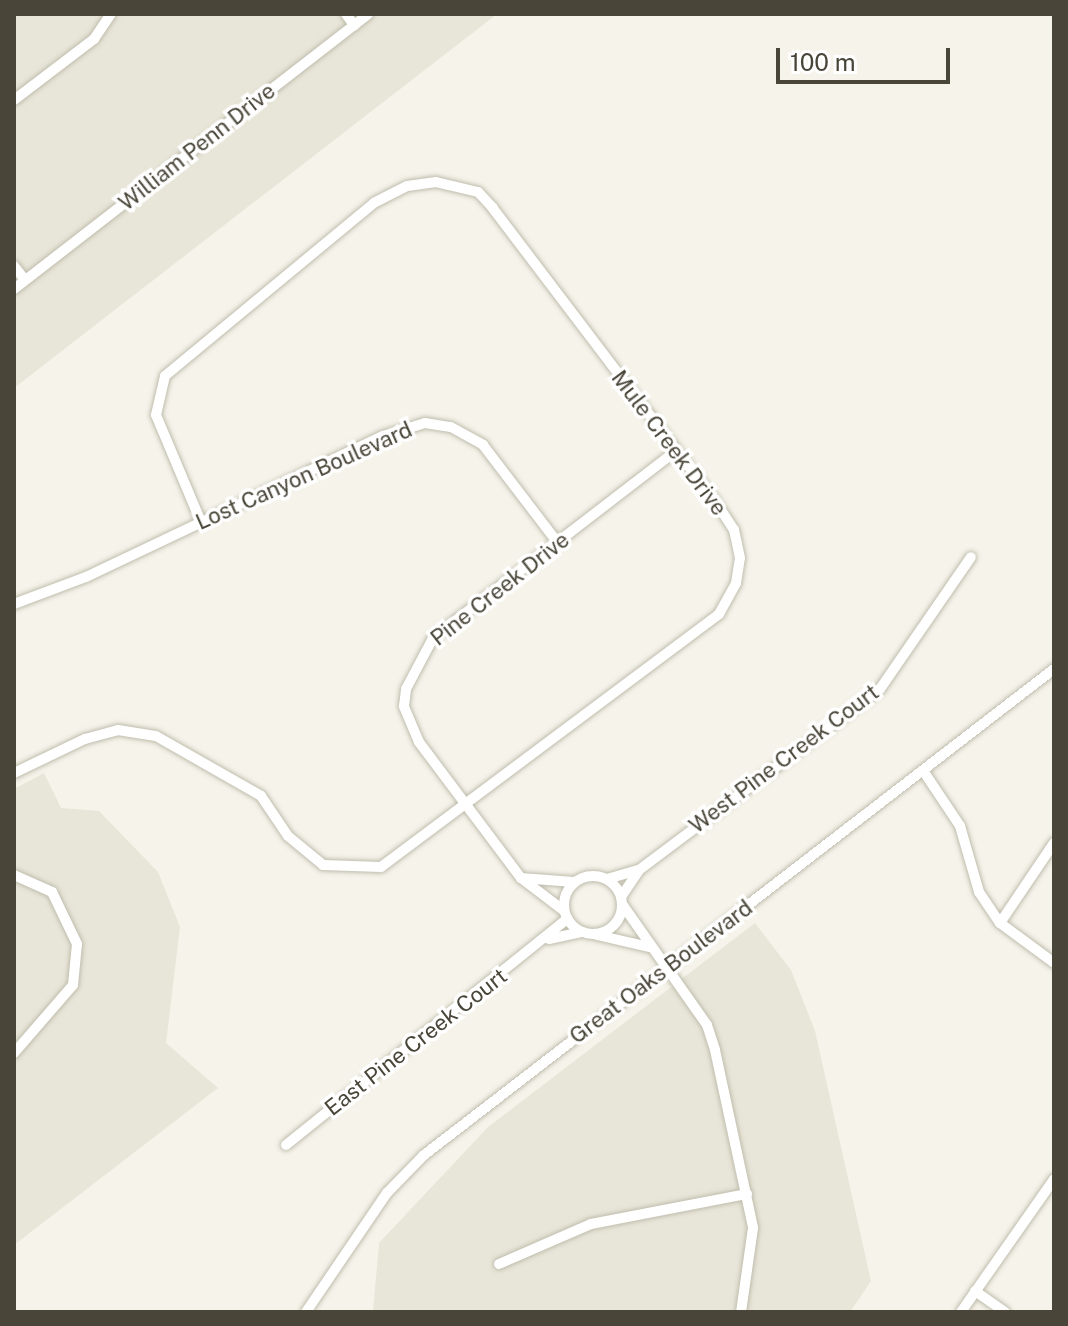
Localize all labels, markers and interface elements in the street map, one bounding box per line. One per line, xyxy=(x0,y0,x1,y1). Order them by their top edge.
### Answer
scale bar xyxy=(780,32,954,82)
text: 100 m xyxy=(790,48,856,76)
street label: William Penn Drive xyxy=(114,78,280,216)
street label: Mule Creek Drive xyxy=(606,365,732,521)
street label: Lost Canyon Boulevard xyxy=(192,416,416,536)
street label: Pine Creek Drive xyxy=(425,527,575,651)
street label: West Pine Creek Court xyxy=(684,679,884,839)
street label: Great Oaks Boulevard xyxy=(564,895,758,1049)
street label: East Pine Creek Court xyxy=(320,963,512,1121)

